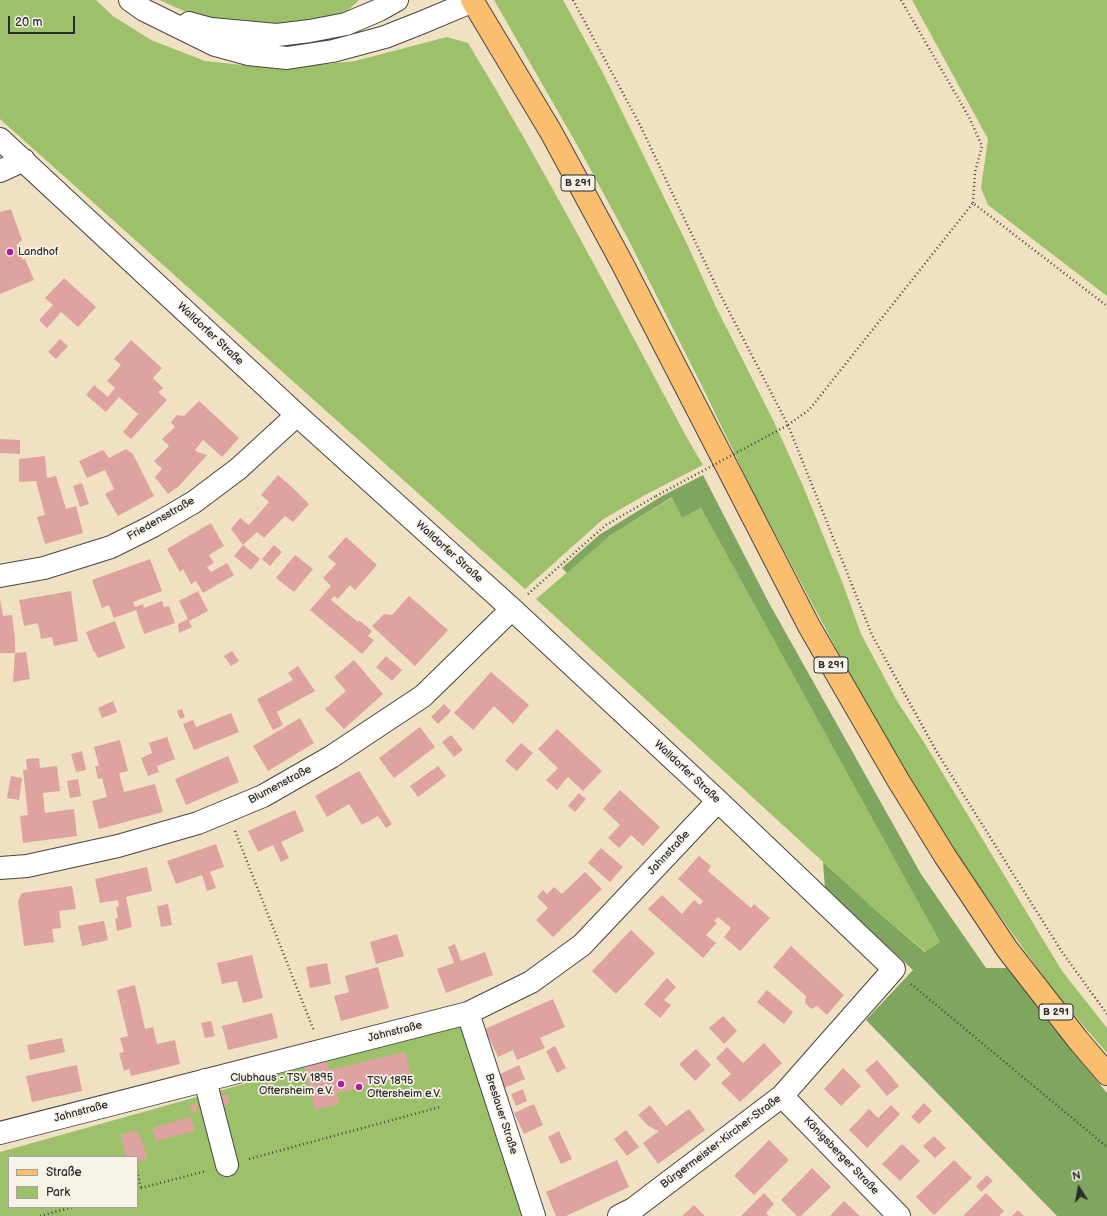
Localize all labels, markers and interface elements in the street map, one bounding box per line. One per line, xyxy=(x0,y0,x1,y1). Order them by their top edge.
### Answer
scale bar xyxy=(10,8,77,34)
text: 20 m xyxy=(15,15,42,30)
road number: B 291 xyxy=(561,175,595,191)
place label: Landhof xyxy=(18,245,58,259)
marker: Landhof xyxy=(5,247,15,257)
street label: Walldorfer Straße xyxy=(174,300,246,368)
street label: Friedensstraße xyxy=(125,494,197,544)
street label: Walldorfer Straße xyxy=(413,518,485,586)
road number: B 291 xyxy=(814,657,848,673)
street label: Walldorfer Straße xyxy=(651,738,723,806)
street label: Blumenstraße xyxy=(246,763,314,807)
street label: Jahnstraße xyxy=(645,828,693,878)
road number: B 291 xyxy=(1039,1004,1073,1020)
street label: Jahnstraße xyxy=(366,1019,424,1045)
place label: Clubhaus - TSV 1895 Oftersheim e.V. xyxy=(230,1071,333,1097)
street label: Breslauer Straße xyxy=(482,1072,520,1156)
place label: TSV 1895 Oftersheim e.V. xyxy=(367,1074,441,1100)
marker: Clubhaus - TSV 1895 Oftersheim e.V. xyxy=(336,1079,346,1089)
marker: TSV 1895 Oftersheim e.V. xyxy=(354,1082,364,1092)
street label: Bürgermeister-Kircher-Straße xyxy=(658,1092,784,1192)
street label: Jahnstraße xyxy=(52,1098,110,1126)
street label: Königsberger Straße xyxy=(801,1114,881,1198)
legend xyxy=(8,1156,138,1208)
text: Straße xyxy=(46,1165,82,1180)
north arrow xyxy=(1059,1168,1099,1208)
text: N xyxy=(1071,1169,1082,1183)
text: Park xyxy=(46,1185,70,1200)

